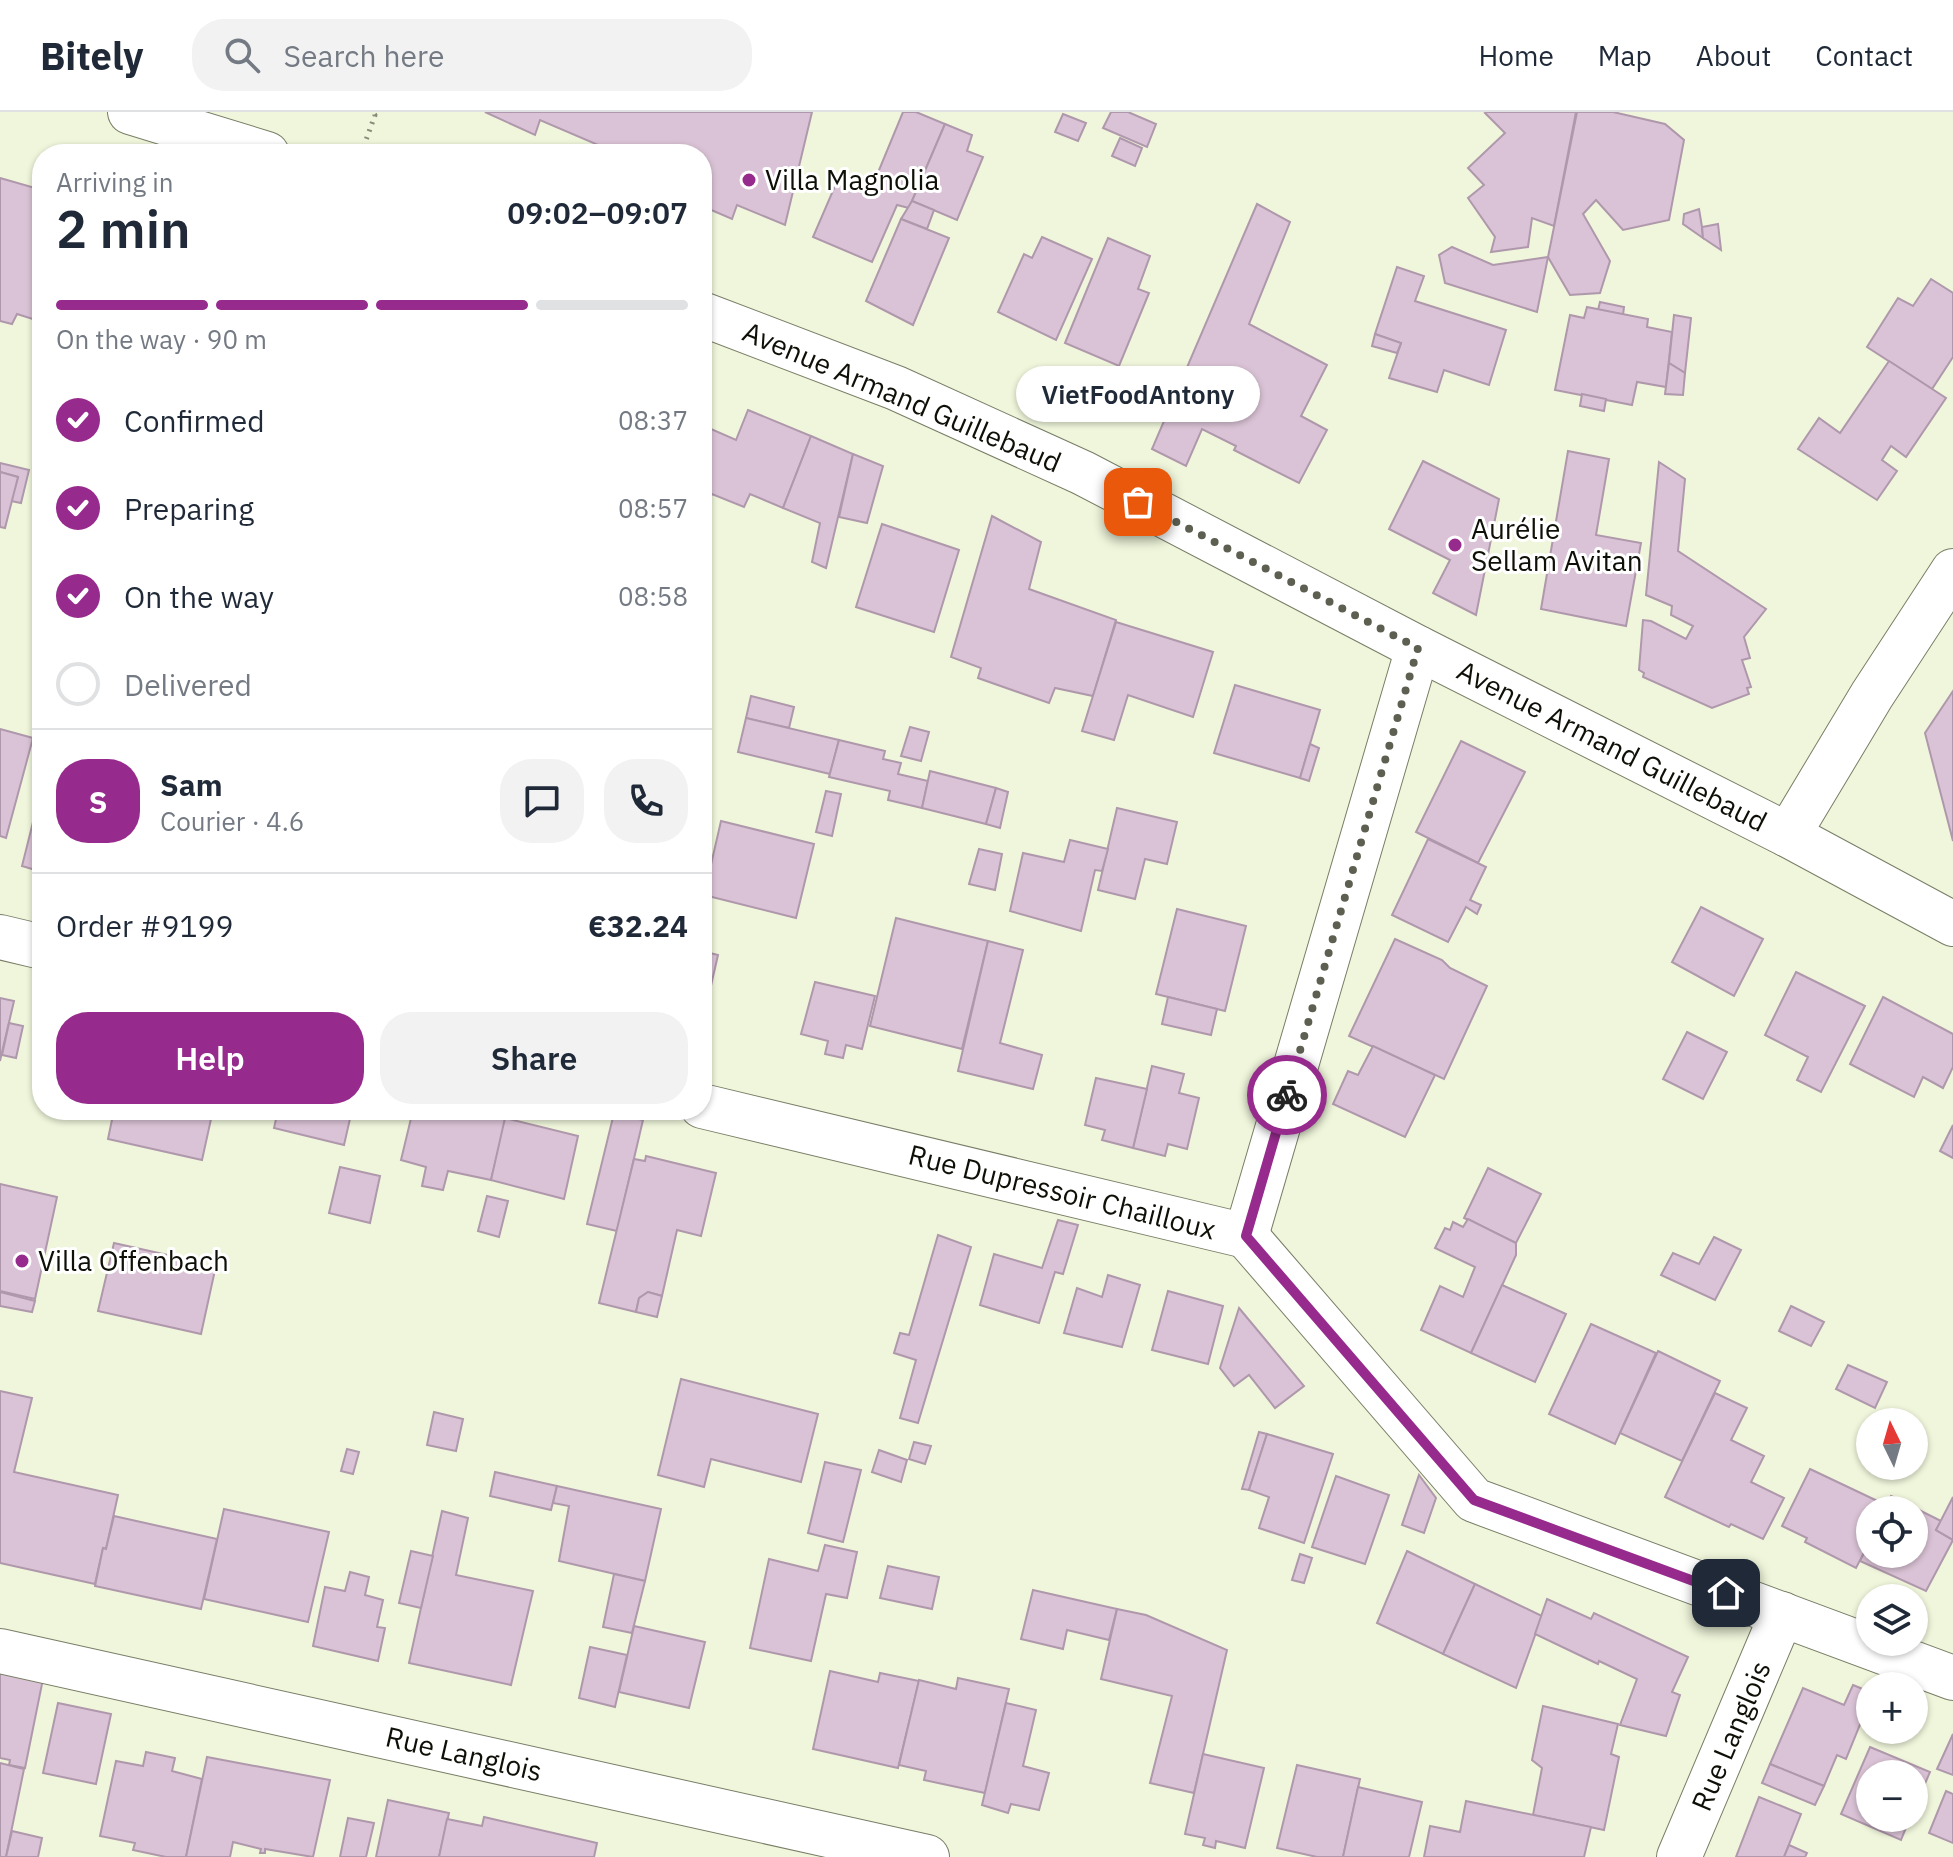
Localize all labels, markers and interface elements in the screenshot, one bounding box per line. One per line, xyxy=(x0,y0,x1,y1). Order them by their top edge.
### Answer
search box xyxy=(192,19,752,91)
text: Bitely xyxy=(40,31,144,80)
icon: search xyxy=(220,33,264,77)
text: Search here xyxy=(284,36,444,75)
text: Home xyxy=(1478,37,1554,74)
text: Map xyxy=(1598,37,1652,74)
text: About xyxy=(1696,37,1771,74)
text: Contact xyxy=(1815,37,1913,74)
place label: Villa Magnolia xyxy=(765,161,939,198)
text: Arriving in xyxy=(56,165,173,199)
marker: Villa Magnolia xyxy=(740,171,758,189)
text: 09:02–09:07 xyxy=(507,193,688,232)
text: 2 min xyxy=(56,195,191,262)
street label: Avenue Armand Guillebaud xyxy=(737,313,1067,481)
text: On the way · 90 m xyxy=(56,322,267,356)
callout: VietFoodAntony xyxy=(1016,366,1260,422)
text: VietFoodAntony xyxy=(1042,377,1234,411)
icon: check xyxy=(56,398,100,442)
text: Confirmed xyxy=(124,401,265,440)
text: 08:37 xyxy=(618,403,688,437)
pin xyxy=(1104,468,1172,536)
icon: bag xyxy=(1116,480,1160,524)
icon: check xyxy=(56,486,100,530)
text: Preparing xyxy=(124,489,254,528)
text: 08:57 xyxy=(618,491,688,525)
place label: Aurélie Sellam Avitan xyxy=(1471,510,1643,579)
marker: Aurélie Sellam Avitan xyxy=(1446,536,1464,554)
icon: check xyxy=(56,574,100,618)
text: On the way xyxy=(124,577,274,616)
text: 08:58 xyxy=(618,579,688,613)
street label: Avenue Armand Guillebaud xyxy=(1451,651,1773,840)
text: Delivered xyxy=(124,665,252,704)
button: chat xyxy=(500,759,584,843)
button: phone xyxy=(604,759,688,843)
text: Sam xyxy=(160,765,223,804)
text: S xyxy=(89,782,107,821)
text: Courier · 4.6 xyxy=(160,804,304,838)
text: Order #9199 xyxy=(56,906,233,945)
text: €32.24 xyxy=(588,906,688,945)
button: Help xyxy=(56,1012,364,1104)
button: Share xyxy=(380,1012,688,1104)
courier xyxy=(1247,1055,1327,1135)
icon: bike xyxy=(1265,1073,1309,1117)
street label: Rue Dupressoir Chailloux xyxy=(905,1135,1219,1248)
place label: Villa Offenbach xyxy=(38,1242,229,1279)
marker: Villa Offenbach xyxy=(13,1252,31,1270)
north arrow xyxy=(1856,1408,1928,1480)
map controls xyxy=(1856,1408,1928,1832)
button: locate xyxy=(1856,1496,1928,1568)
pin xyxy=(1692,1559,1760,1627)
icon: home xyxy=(1704,1571,1748,1615)
button: layers xyxy=(1856,1584,1928,1656)
street label: Rue Langlois xyxy=(1682,1655,1779,1816)
button: + xyxy=(1856,1672,1928,1744)
street label: Rue Langlois xyxy=(382,1718,546,1789)
button: − xyxy=(1856,1760,1928,1832)

